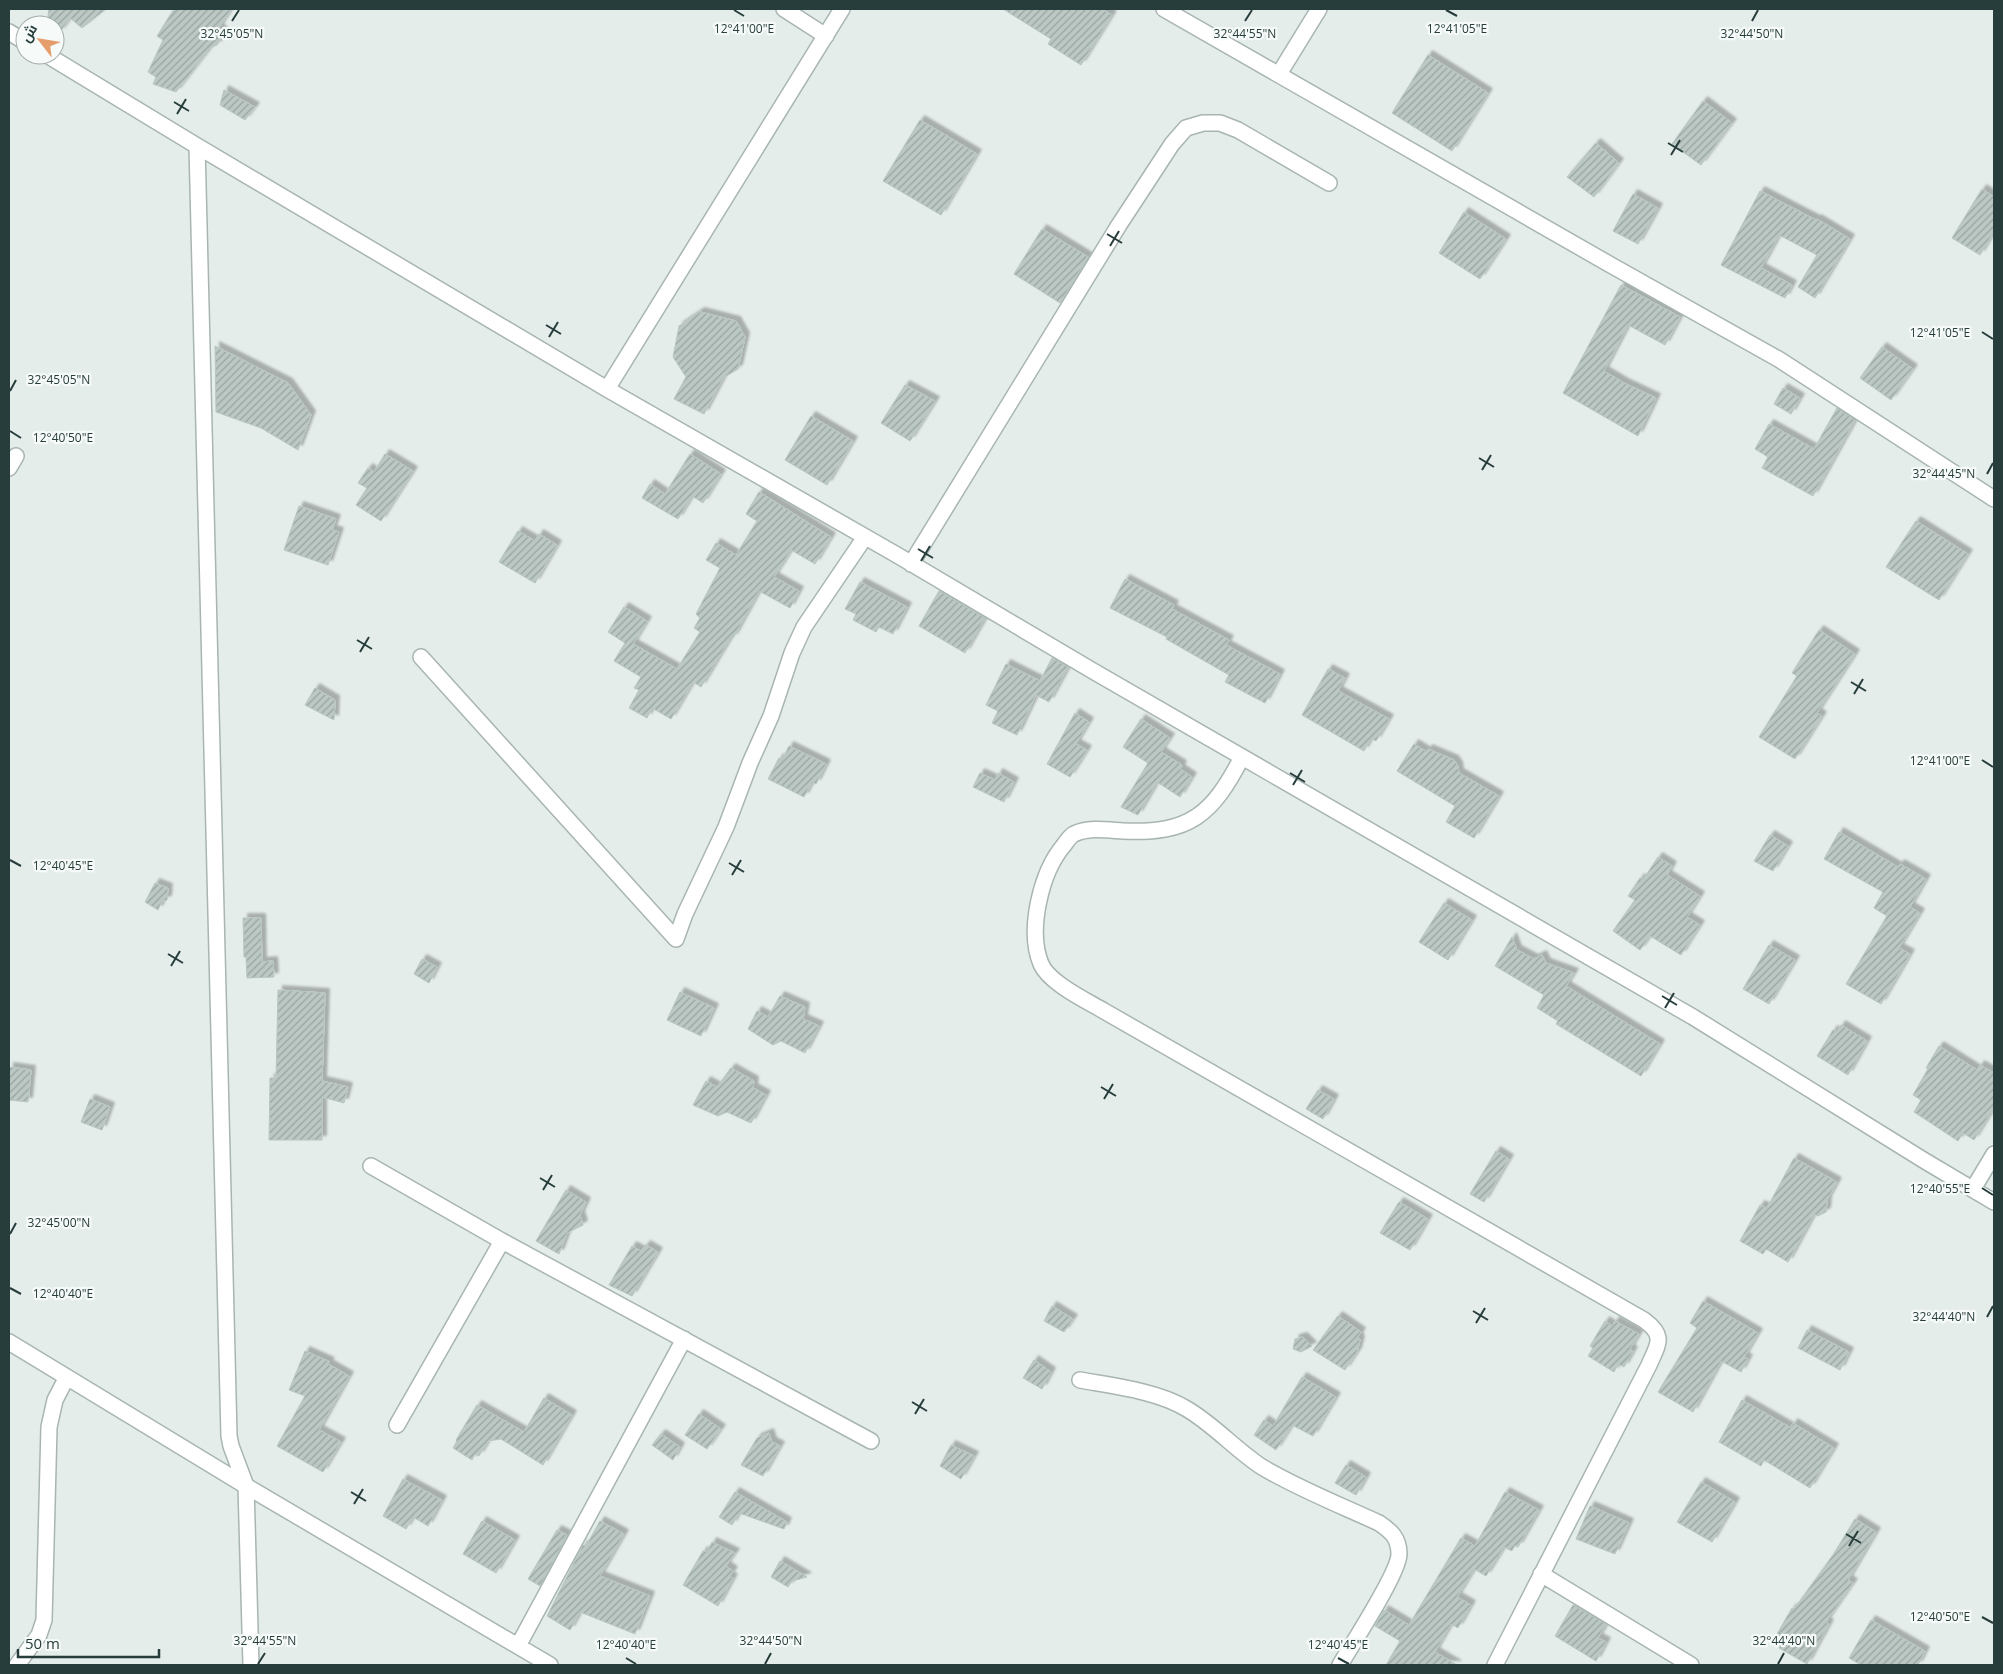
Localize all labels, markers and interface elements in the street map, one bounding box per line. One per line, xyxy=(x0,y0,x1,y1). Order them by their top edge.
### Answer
north arrow xyxy=(15,15,65,65)
text: ش xyxy=(16,20,41,46)
text: 12°41'00"E xyxy=(714,20,774,37)
text: 12°41'05"E xyxy=(1427,20,1487,37)
text: 32°45'05"N xyxy=(201,25,263,42)
text: 32°44'55"N xyxy=(1214,25,1276,42)
text: 32°44'50"N xyxy=(1721,25,1783,42)
text: 12°41'05"E xyxy=(1910,324,1970,341)
text: 32°45'05"N xyxy=(28,371,90,388)
text: 12°40'50"E xyxy=(33,429,93,446)
text: 32°44'45"N xyxy=(1913,465,1975,482)
text: 12°41'00"E xyxy=(1910,752,1970,769)
text: 12°40'45"E xyxy=(33,857,93,874)
text: 12°40'55"E xyxy=(1910,1180,1970,1197)
text: 32°45'00"N xyxy=(28,1214,90,1231)
text: 12°40'40"E xyxy=(33,1285,93,1302)
text: 32°44'40"N xyxy=(1913,1308,1975,1325)
text: 12°40'50"E xyxy=(1910,1608,1970,1625)
scale bar xyxy=(18,1626,159,1658)
text: 32°44'55"N xyxy=(234,1632,296,1649)
text: 32°44'50"N xyxy=(740,1632,802,1649)
text: 32°44'40"N xyxy=(1753,1632,1815,1649)
text: 50 m xyxy=(25,1633,60,1653)
text: 12°40'40"E xyxy=(596,1636,656,1653)
text: 12°40'45"E xyxy=(1308,1636,1368,1653)

